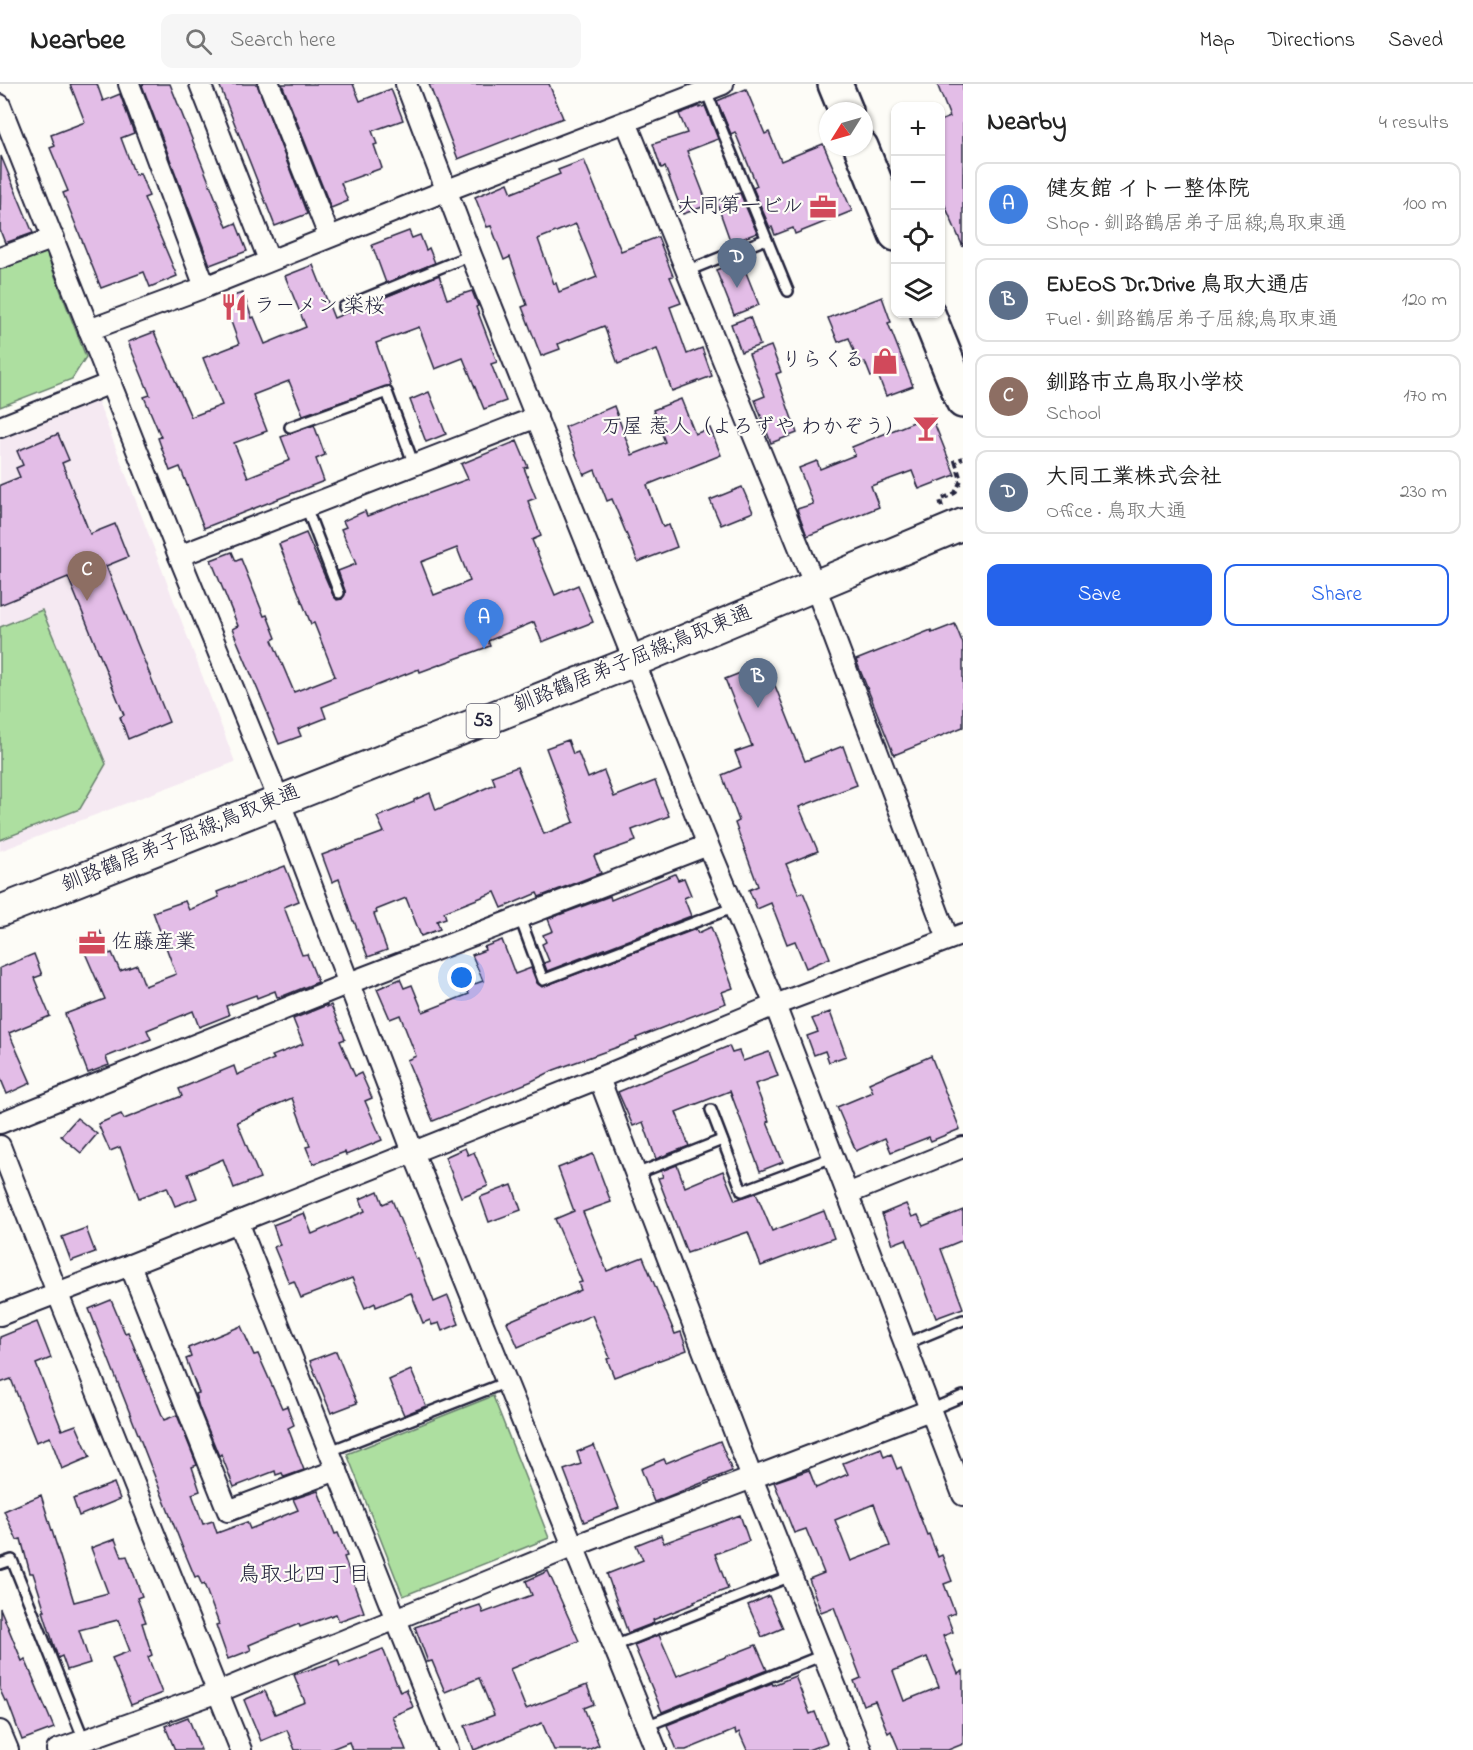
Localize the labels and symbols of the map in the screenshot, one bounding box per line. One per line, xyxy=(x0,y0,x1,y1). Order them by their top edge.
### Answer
north arrow xyxy=(819,102,873,156)
place label: 大同第一ビル xyxy=(677,192,803,222)
office icon: 大同第一ビル xyxy=(808,192,838,222)
pin: D xyxy=(718,238,756,288)
restaurant icon: ラ－メン 楽桜 xyxy=(219,292,249,322)
place label: ラ－メン 楽桜 xyxy=(254,292,385,322)
place label: りらくる xyxy=(781,346,865,376)
shop icon: りらくる xyxy=(870,346,900,376)
place label: 万屋 惹人（よろずや わかぞう） xyxy=(602,413,906,443)
bar icon: 万屋 惹人（よろずや わかぞう） xyxy=(911,413,941,443)
pin: C xyxy=(68,552,106,601)
street label: 釧路鶴居弟子屈線;鳥取東通 xyxy=(509,598,757,722)
pin: A xyxy=(464,600,504,649)
pin: B xyxy=(738,658,777,708)
road number: 53 xyxy=(466,704,500,738)
street label: 釧路鶴居弟子屈線;鳥取東通 xyxy=(57,777,305,901)
office icon: 佐藤産業 xyxy=(77,928,107,958)
place label: 佐藤産業 xyxy=(112,928,196,958)
your location xyxy=(447,963,476,992)
district label: 鳥取北四丁目 xyxy=(238,1560,370,1592)

